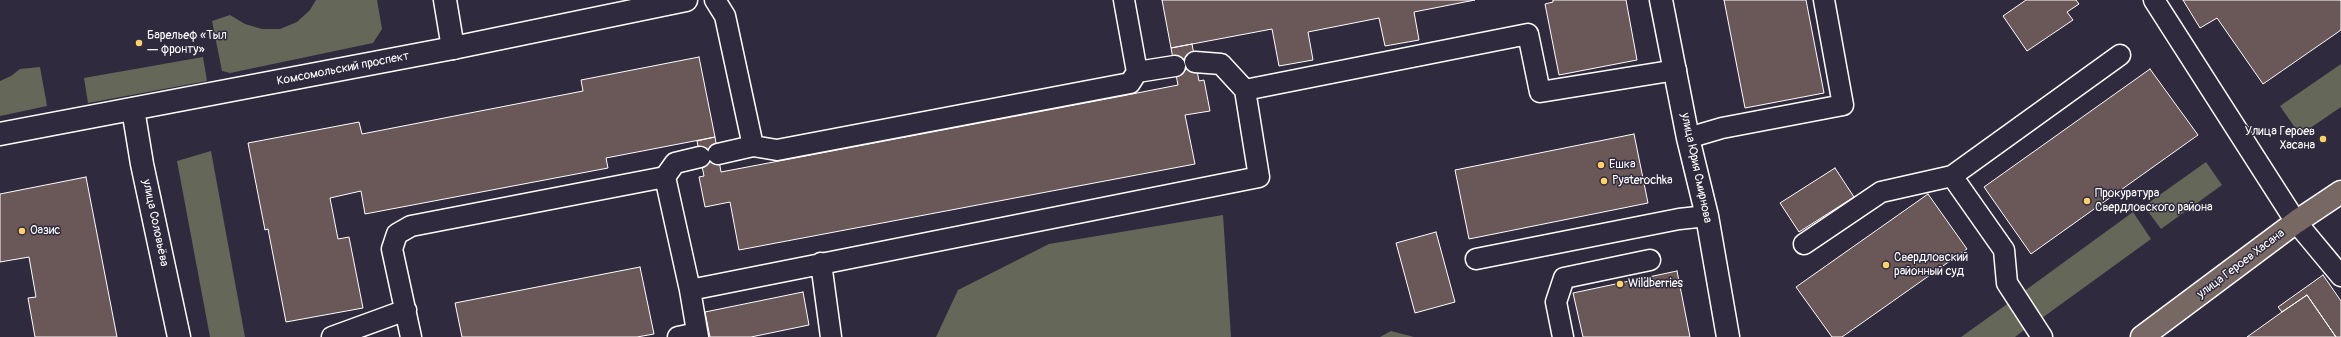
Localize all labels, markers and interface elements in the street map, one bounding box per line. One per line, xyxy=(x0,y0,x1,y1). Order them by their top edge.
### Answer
place label: Барельеф «Тыл — фронту» xyxy=(147,29,227,57)
marker: Барельеф «Тыл — фронту» xyxy=(134,38,144,48)
street label: Комсомольский проспект xyxy=(276,49,410,89)
street label: улица Юрия Смирнова xyxy=(1677,112,1715,224)
place label: Улица Героев Хасана xyxy=(2245,125,2315,153)
marker: Улица Героев Хасана xyxy=(2318,134,2328,144)
place label: Ешка xyxy=(1609,158,1636,172)
marker: Ешка xyxy=(1596,160,1606,170)
place label: Pyaterochka xyxy=(1612,174,1673,188)
marker: Pyaterochka xyxy=(1599,176,1609,186)
street label: улица Соловьёва xyxy=(139,178,171,268)
place label: Прокуратура Свердловского района xyxy=(2095,187,2213,215)
marker: Прокуратура Свердловского района xyxy=(2082,196,2092,206)
place label: Оазис xyxy=(30,224,60,238)
marker: Оазис xyxy=(17,226,27,236)
street label: улица Героев Хасана xyxy=(2194,226,2288,302)
place label: Свердловский районный суд xyxy=(1894,251,1968,279)
marker: Свердловский районный суд xyxy=(1881,260,1891,270)
place label: Wildberries xyxy=(1628,277,1683,291)
marker: Wildberries xyxy=(1615,279,1625,289)

